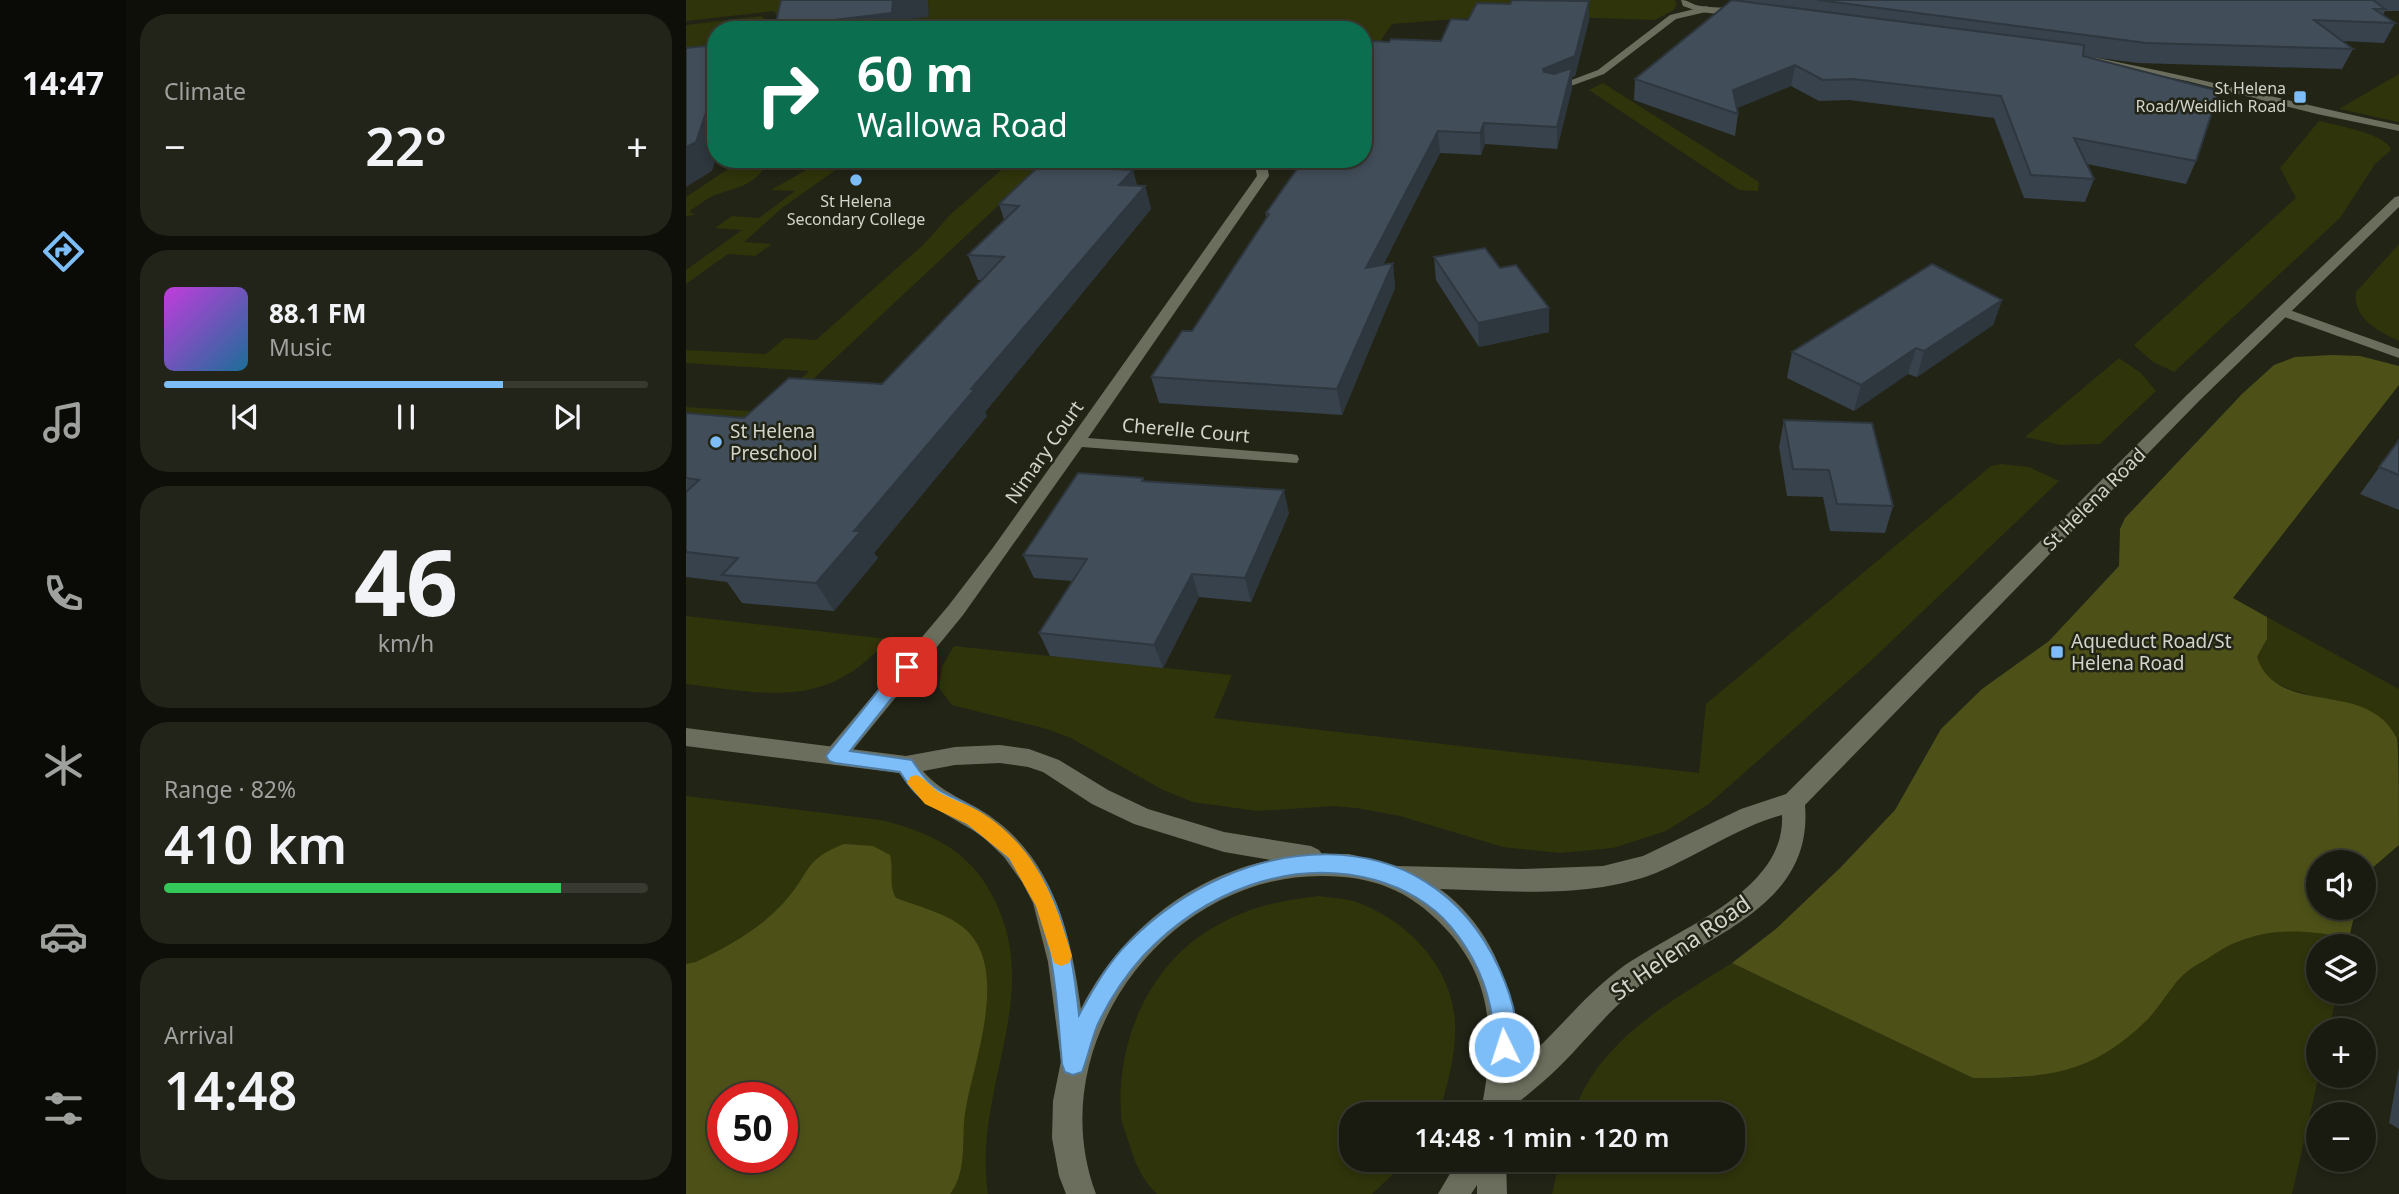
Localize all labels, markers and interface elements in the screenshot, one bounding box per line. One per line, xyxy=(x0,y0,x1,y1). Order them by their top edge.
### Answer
text: 60 m xyxy=(857,40,974,106)
icon: right xyxy=(742,49,833,140)
text: 14:47 xyxy=(22,61,104,104)
text: Climate xyxy=(164,75,246,107)
place label: St Helena Road/Weidlich Road xyxy=(2136,77,2286,117)
marker: St Helena Road/Weidlich Road xyxy=(2292,89,2308,105)
text: Wallowa Road xyxy=(857,103,1068,146)
text: 22° xyxy=(365,110,447,181)
text: − xyxy=(164,120,186,172)
text: + xyxy=(626,120,648,172)
marker: St Helena Secondary College xyxy=(848,172,864,188)
place label: St Helena Secondary College xyxy=(787,190,925,230)
icon: directions xyxy=(39,227,88,276)
text: 88.1 FM xyxy=(269,295,366,331)
text: Music xyxy=(269,331,332,363)
street label: Nimary Court xyxy=(999,395,1089,509)
icon: music xyxy=(39,398,88,447)
icon: previous xyxy=(226,398,264,436)
icon: pause xyxy=(387,398,425,436)
icon: next xyxy=(548,398,586,436)
street label: Cherelle Court xyxy=(1121,411,1251,449)
place label: St Helena Preschool xyxy=(730,418,818,466)
marker: St Helena Preschool xyxy=(708,434,724,450)
street label: St Helena Road xyxy=(2037,442,2151,556)
text: 46 xyxy=(354,519,458,643)
icon: phone xyxy=(39,569,88,618)
text: km/h xyxy=(378,627,434,659)
place label: Aqueduct Road/St Helena Road xyxy=(2071,628,2232,676)
pin xyxy=(877,637,937,697)
marker: Aqueduct Road/St Helena Road xyxy=(2049,644,2065,660)
icon: arrive xyxy=(888,648,926,686)
icon: climate xyxy=(39,741,88,790)
text: Range · 82% xyxy=(164,773,296,805)
text: 410 km xyxy=(164,808,347,879)
map controls xyxy=(2306,850,2376,1172)
button: sound xyxy=(2306,850,2376,920)
street label: St Helena Road xyxy=(1604,887,1756,1007)
icon: car xyxy=(39,912,88,961)
button: layers xyxy=(2306,934,2376,1004)
position arrow xyxy=(1467,1010,1541,1084)
button: + xyxy=(2306,1018,2376,1088)
text: Arrival xyxy=(164,1019,234,1051)
text: 14:48 xyxy=(164,1054,297,1125)
speed limit sign: 50 xyxy=(707,1082,798,1173)
icon: filters xyxy=(39,1084,88,1133)
button: − xyxy=(2306,1102,2376,1172)
text: 14:48 · 1 min · 120 m xyxy=(1415,1119,1669,1155)

